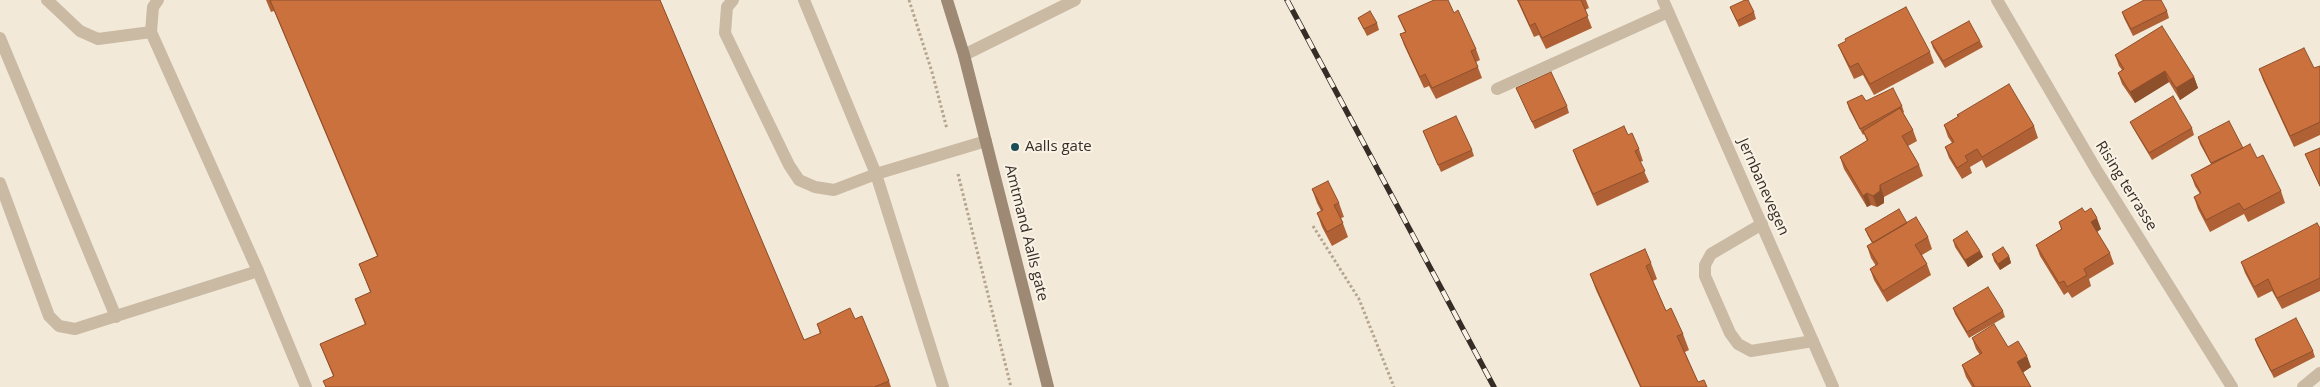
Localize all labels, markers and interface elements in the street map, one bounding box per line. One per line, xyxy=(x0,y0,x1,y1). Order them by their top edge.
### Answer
street label: Jernbanevegen xyxy=(1734,136,1792,238)
place label: Aalls gate xyxy=(1025,138,1092,156)
street label: Rising terrasse xyxy=(2091,138,2161,234)
marker: Aalls gate xyxy=(1009,141,1021,153)
street label: Amtmand Aalls gate xyxy=(1000,163,1052,303)

